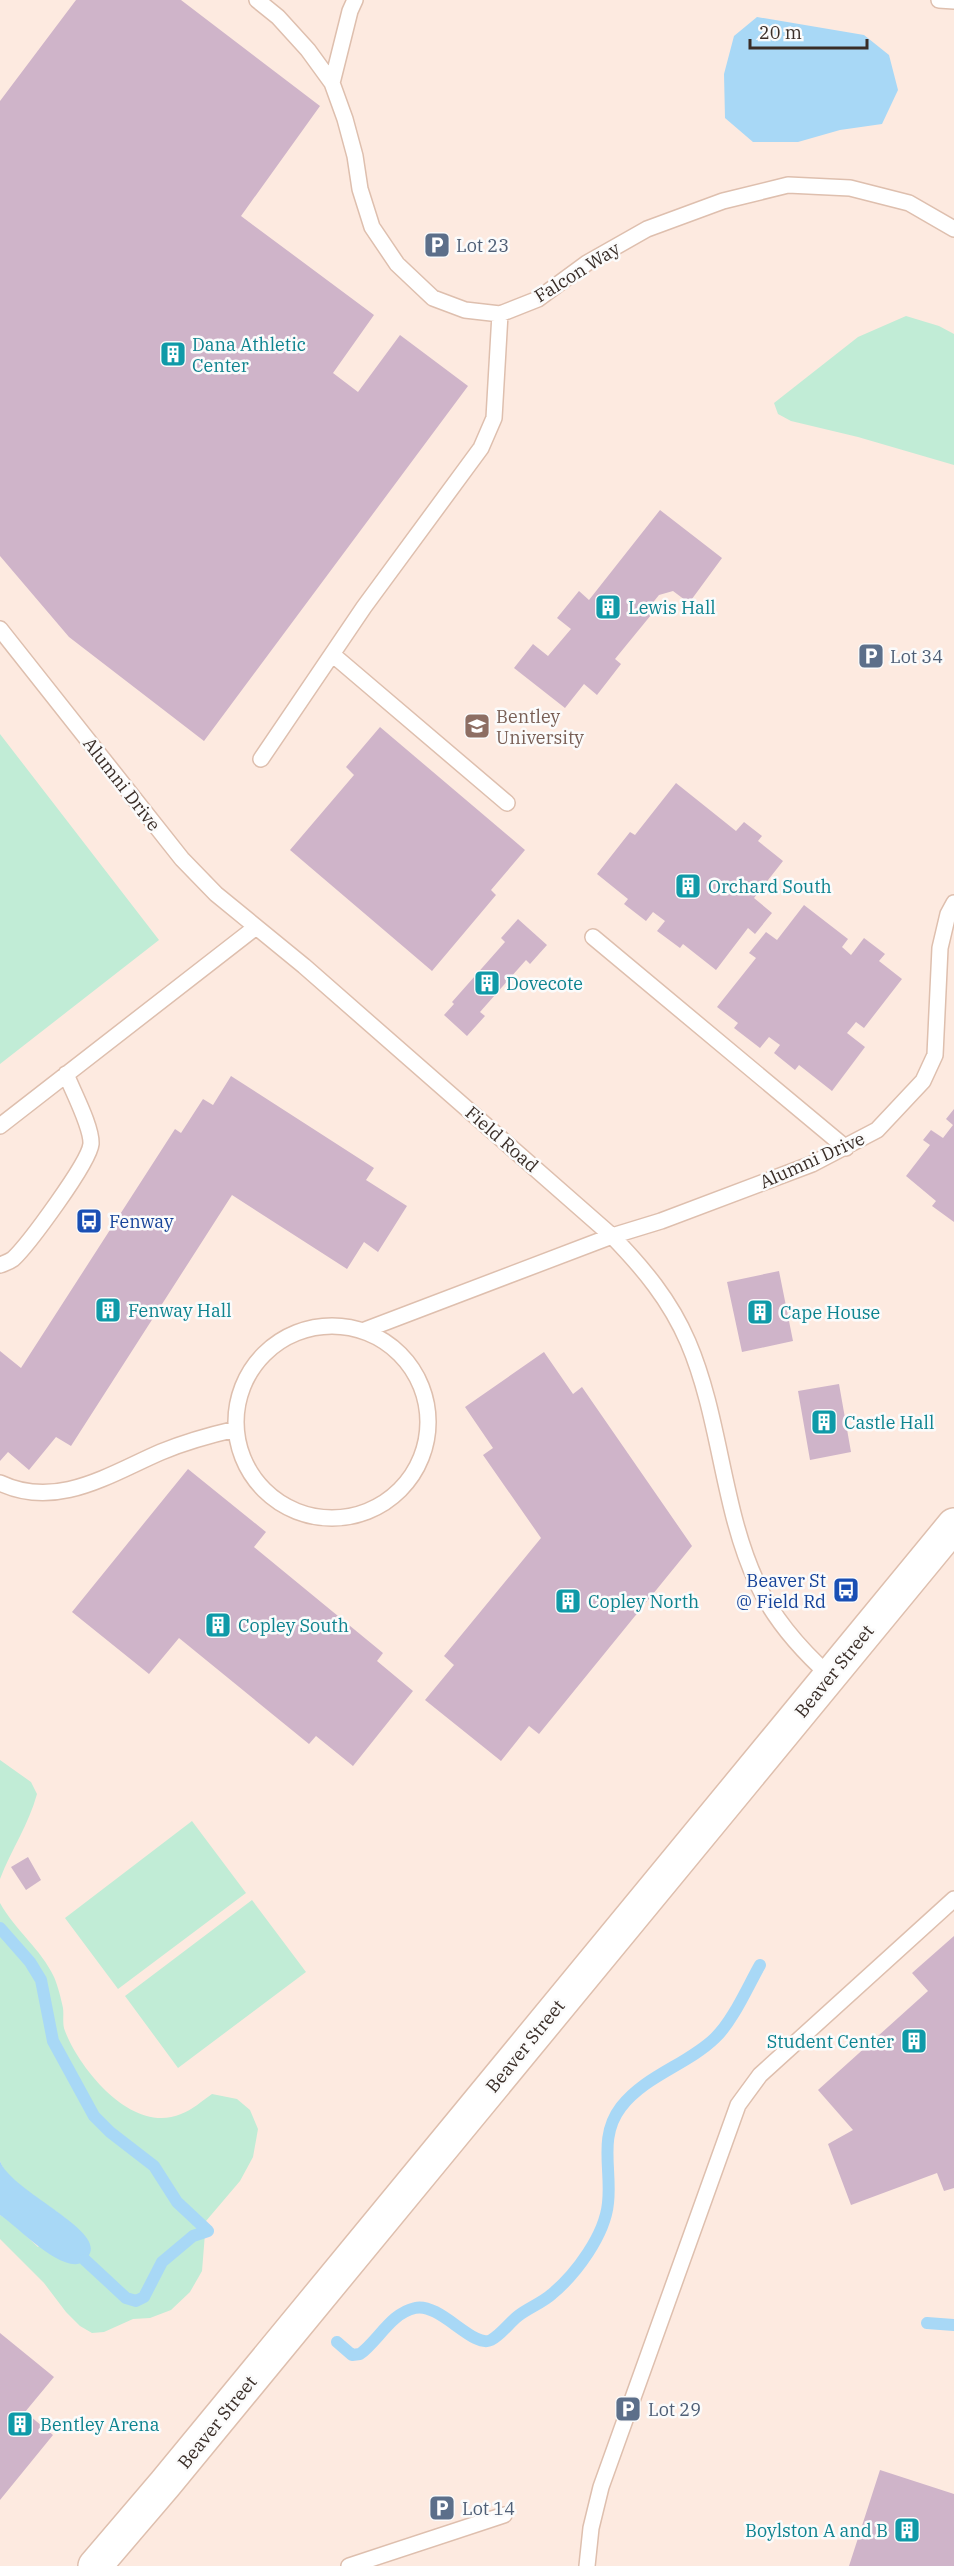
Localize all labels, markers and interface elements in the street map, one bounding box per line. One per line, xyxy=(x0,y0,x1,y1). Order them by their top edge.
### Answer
scale bar xyxy=(750,12,867,50)
text: 20 m xyxy=(759,21,802,44)
parking icon: Lot 23 xyxy=(422,230,452,260)
place label: Lot 23 xyxy=(456,234,509,257)
street label: Falcon Way xyxy=(530,237,624,307)
place label: Dana Athletic Center xyxy=(192,333,306,377)
building icon: Dana Athletic Center xyxy=(158,339,188,369)
building icon: Lewis Hall xyxy=(593,592,623,622)
place label: Lewis Hall xyxy=(628,596,716,619)
parking icon: Lot 34 xyxy=(856,641,886,671)
place label: Lot 34 xyxy=(890,645,943,668)
place label: Bentley University xyxy=(496,705,584,749)
school or university icon: Bentley University xyxy=(462,711,492,741)
street label: Alumni Drive xyxy=(78,733,166,835)
building icon: Orchard South xyxy=(673,871,703,901)
place label: Orchard South xyxy=(708,875,832,898)
building icon: Dovecote xyxy=(472,968,502,998)
place label: Dovecote xyxy=(506,972,583,995)
street label: Field Road xyxy=(461,1101,543,1177)
street label: Alumni Drive xyxy=(756,1127,868,1193)
bus stop icon: Fenway xyxy=(74,1206,104,1236)
place label: Fenway xyxy=(109,1210,174,1233)
building icon: Fenway Hall xyxy=(93,1295,123,1325)
building icon: Cape House xyxy=(745,1297,775,1327)
place label: Fenway Hall xyxy=(128,1299,232,1322)
place label: Cape House xyxy=(780,1301,880,1324)
building icon: Castle Hall xyxy=(809,1407,839,1437)
place label: Castle Hall xyxy=(844,1411,934,1434)
place label: Beaver St @ Field Rd xyxy=(736,1569,826,1613)
bus stop icon: Beaver St @ Field Rd xyxy=(831,1575,861,1605)
building icon: Copley North xyxy=(553,1586,583,1616)
place label: Copley North xyxy=(588,1590,699,1613)
building icon: Copley South xyxy=(203,1610,233,1640)
place label: Copley South xyxy=(238,1614,349,1637)
street label: Beaver Street xyxy=(789,1620,879,1722)
street label: Beaver Street xyxy=(480,1995,570,2097)
building icon: Student Center xyxy=(899,2026,929,2056)
place label: Student Center xyxy=(767,2030,894,2053)
street label: Beaver Street xyxy=(172,2371,262,2473)
parking icon: Lot 29 xyxy=(613,2394,643,2424)
place label: Lot 29 xyxy=(648,2398,701,2421)
building icon: Bentley Arena xyxy=(5,2409,35,2439)
place label: Bentley Arena xyxy=(40,2413,160,2436)
parking icon: Lot 14 xyxy=(427,2493,457,2523)
place label: Lot 14 xyxy=(462,2497,515,2520)
building icon: Boylston A and B xyxy=(892,2515,922,2545)
place label: Boylston A and B xyxy=(745,2519,888,2542)

